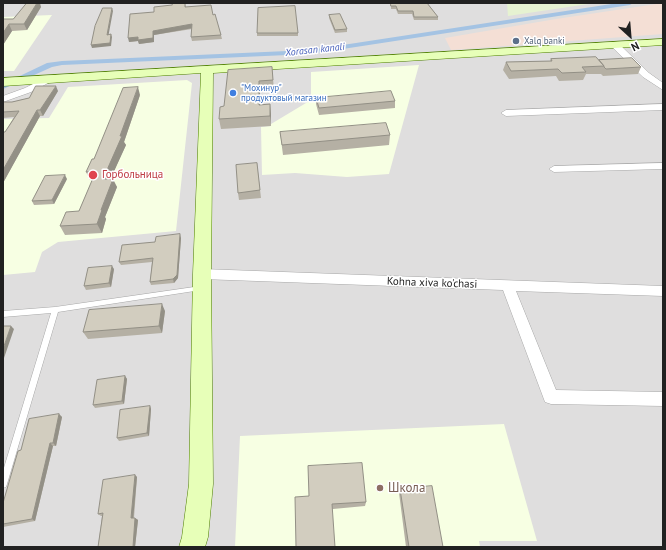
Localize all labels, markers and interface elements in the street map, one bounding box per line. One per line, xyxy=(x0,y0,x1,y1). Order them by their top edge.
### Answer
north arrow xyxy=(610,16,650,56)
marker: Xalq banki xyxy=(511,36,521,46)
place label: Xalq banki xyxy=(524,36,565,46)
text: N xyxy=(629,39,642,55)
water label: Xorasan kanali xyxy=(285,41,345,59)
place label: "Мохинур" продуктовый магазин xyxy=(241,83,327,104)
marker: "Мохинур" продуктовый магазин xyxy=(228,88,238,98)
place label: Горбольница xyxy=(102,168,163,182)
marker: Горбольница xyxy=(87,169,99,181)
street label: Kohna xiva ko'chasi xyxy=(387,275,477,291)
place label: Школа xyxy=(388,480,425,496)
marker: Школа xyxy=(375,483,385,493)

